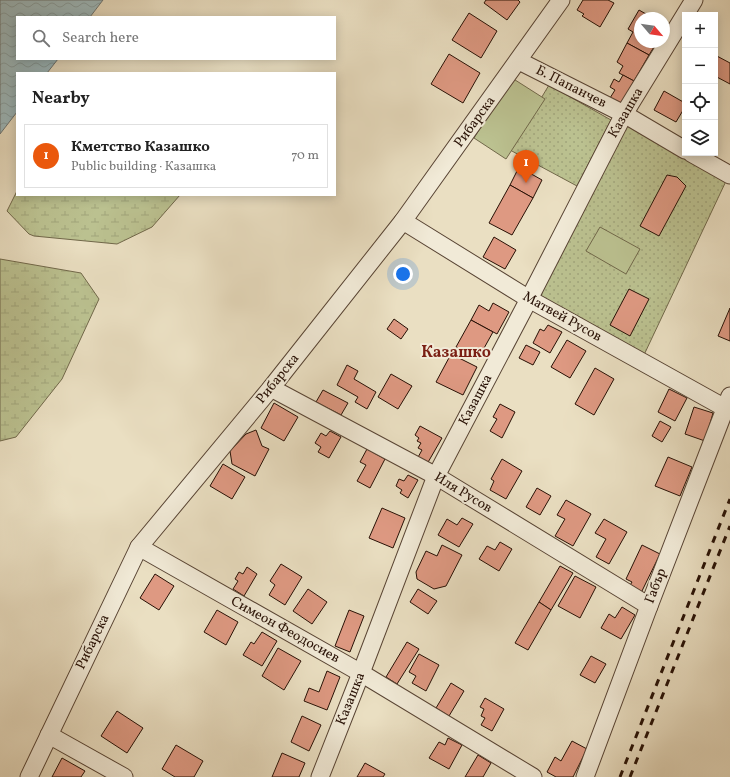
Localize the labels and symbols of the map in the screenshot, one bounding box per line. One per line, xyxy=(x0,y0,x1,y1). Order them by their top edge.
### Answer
north arrow xyxy=(634,12,670,48)
street label: Б. Папанчев xyxy=(532,61,610,113)
street label: Казашка xyxy=(604,84,648,142)
street label: Рибарска xyxy=(450,92,500,152)
pin: 1 xyxy=(513,150,539,183)
your location xyxy=(393,264,413,284)
street label: Матвей Русов xyxy=(519,287,605,347)
district label: Казашко xyxy=(421,342,491,364)
street label: Рибарска xyxy=(252,350,304,408)
street label: Казашка xyxy=(455,371,497,429)
street label: Иля Русов xyxy=(430,468,496,518)
street label: Габър xyxy=(641,566,671,606)
street label: Симеон Феодосиев xyxy=(227,592,343,668)
street label: Рибарска xyxy=(71,611,115,673)
street label: Казашка xyxy=(332,670,370,728)

